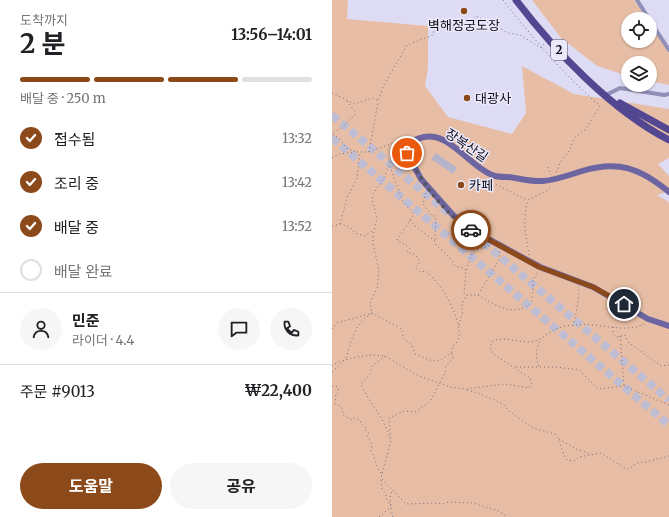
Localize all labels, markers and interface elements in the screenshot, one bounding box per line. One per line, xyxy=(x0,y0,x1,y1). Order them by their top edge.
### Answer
marker: 벽해정궁도장 xyxy=(459,6,469,16)
text: 도착까지 xyxy=(20,12,68,29)
map controls xyxy=(621,12,657,92)
button: locate xyxy=(621,12,657,48)
place label: 벽해정궁도장 xyxy=(428,17,500,34)
text: 13:56–14:01 xyxy=(231,25,312,44)
text: 2 분 xyxy=(20,27,65,60)
road number: 2 xyxy=(551,40,567,60)
button: layers xyxy=(621,56,657,92)
text: 배달 중 · 250 m xyxy=(20,90,106,107)
place label: 대광사 xyxy=(475,90,511,107)
marker: 대광사 xyxy=(462,93,472,103)
street label: 장복산길 xyxy=(442,125,491,166)
icon: check xyxy=(20,127,42,149)
text: 접수됨 xyxy=(54,130,95,149)
text: 13:32 xyxy=(282,130,312,147)
pin xyxy=(390,136,424,170)
icon: bag xyxy=(396,142,418,164)
icon: check xyxy=(20,171,42,193)
text: 조리 중 xyxy=(54,174,99,193)
text: 13:42 xyxy=(282,174,312,191)
place label: 카페 xyxy=(469,177,493,194)
marker: 카페 xyxy=(456,180,466,190)
courier xyxy=(451,210,491,250)
icon: check xyxy=(20,215,42,237)
text: 배달 중 xyxy=(54,218,99,237)
text: 13:52 xyxy=(282,218,312,235)
icon: car xyxy=(460,219,482,241)
text: 배달 완료 xyxy=(54,262,113,281)
pin xyxy=(607,287,641,321)
icon: home xyxy=(613,293,635,315)
button: person xyxy=(20,308,62,350)
button: chat xyxy=(218,308,260,350)
button: phone xyxy=(270,308,312,350)
text: 민준 xyxy=(72,311,100,330)
text: 라이더 · 4.4 xyxy=(72,332,134,349)
text: ₩22,400 xyxy=(245,381,312,400)
text: 주문 #9013 xyxy=(20,382,95,401)
button: 도움말 xyxy=(20,463,162,509)
button: 공유 xyxy=(170,463,312,509)

